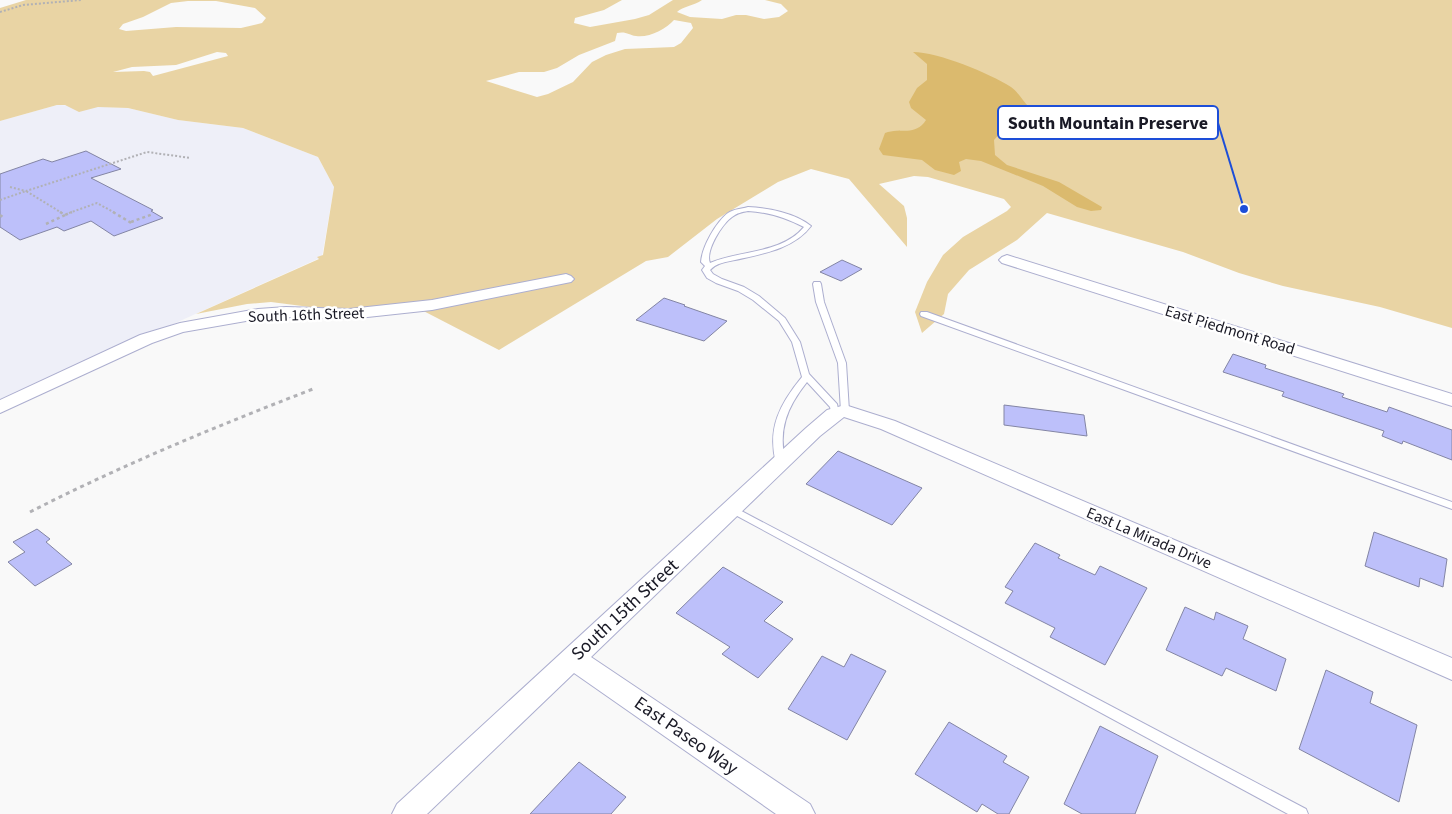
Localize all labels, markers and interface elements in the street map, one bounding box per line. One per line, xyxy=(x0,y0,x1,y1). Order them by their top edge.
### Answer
callout: South Mountain Preserve xyxy=(998,106,1218,139)
text: South Mountain Preserve xyxy=(1008,111,1208,136)
street label: East Piedmont Road xyxy=(1162,300,1298,360)
street label: South 16th Street xyxy=(247,302,365,328)
street label: East La Mirada Drive xyxy=(1083,502,1215,574)
street label: South 15th Street xyxy=(565,553,685,667)
street label: East Paseo Way xyxy=(629,690,744,782)

